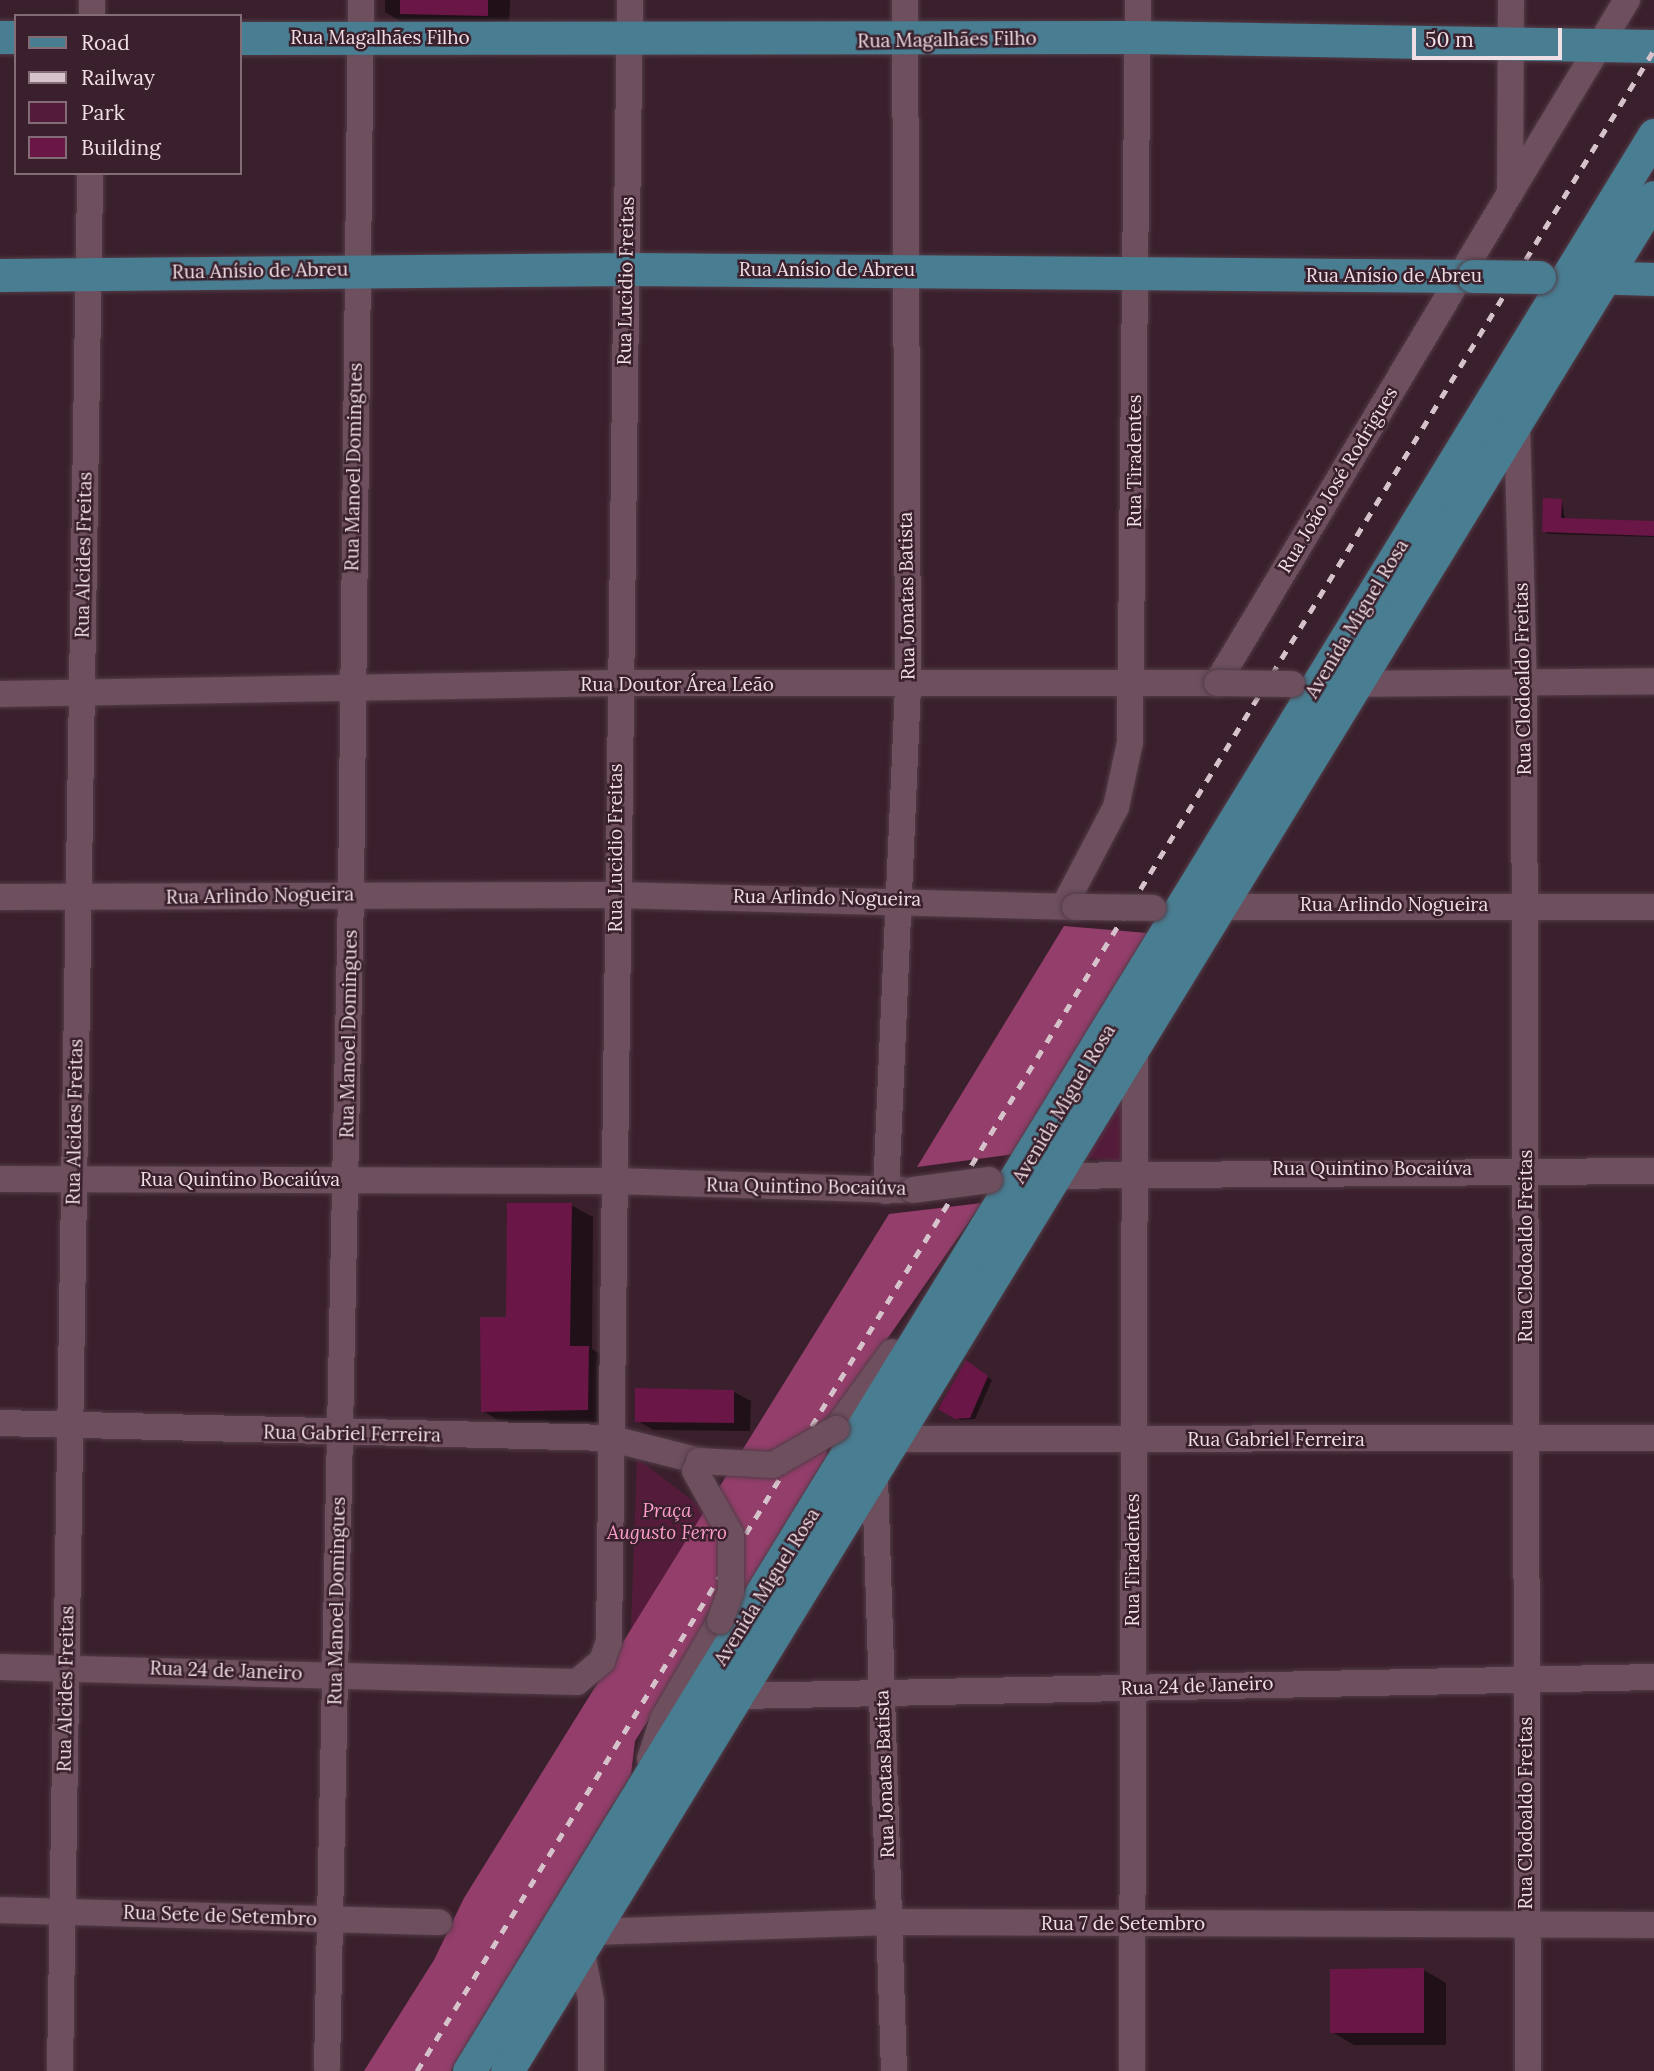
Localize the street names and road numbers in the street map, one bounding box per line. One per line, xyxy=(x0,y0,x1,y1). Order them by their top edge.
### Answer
street label: Rua Magalhães Filho xyxy=(290,27,470,49)
street label: Rua Magalhães Filho xyxy=(857,27,1037,53)
street label: Rua Lucidio Freitas xyxy=(613,196,639,366)
street label: Rua Anísio de Abreu xyxy=(172,258,348,284)
street label: Rua Anísio de Abreu xyxy=(739,259,915,281)
street label: Rua Anísio de Abreu xyxy=(1306,265,1482,287)
street label: Rua Manoel Domingues xyxy=(341,363,367,571)
street label: Rua João José Rodrigues xyxy=(1273,383,1403,577)
street label: Rua Tiradentes xyxy=(1124,395,1146,527)
street label: Rua Alcides Freitas xyxy=(71,472,97,638)
street label: Rua Jonatas Batista xyxy=(894,512,920,680)
street label: Avenida Miguel Rosa xyxy=(1301,536,1413,702)
street label: Rua Clodoaldo Freitas xyxy=(1510,582,1536,776)
street label: Rua Doutor Área Leão xyxy=(580,674,774,696)
street label: Rua Lucidio Freitas xyxy=(605,764,627,932)
street label: Rua Arlindo Nogueira xyxy=(166,883,354,909)
street label: Rua Arlindo Nogueira xyxy=(733,885,921,911)
street label: Rua Arlindo Nogueira xyxy=(1300,894,1488,916)
street label: Rua Manoel Domingues xyxy=(336,930,362,1138)
street label: Avenida Miguel Rosa xyxy=(1008,1021,1120,1187)
street label: Rua Alcides Freitas xyxy=(62,1039,88,1205)
street label: Rua Clodoaldo Freitas xyxy=(1515,1150,1537,1342)
street label: Rua Quintino Bocaiúva xyxy=(1272,1158,1472,1180)
street label: Rua Quintino Bocaiúva xyxy=(140,1169,340,1191)
street label: Rua Quintino Bocaiúva xyxy=(706,1174,906,1200)
street label: Rua Gabriel Ferreira xyxy=(263,1421,441,1447)
street label: Rua Gabriel Ferreira xyxy=(1187,1429,1365,1451)
street label: Rua Tiradentes xyxy=(1122,1494,1144,1626)
street label: Rua Manoel Domingues xyxy=(324,1497,350,1705)
street label: Avenida Miguel Rosa xyxy=(709,1504,825,1670)
street label: Rua Alcides Freitas xyxy=(53,1606,79,1772)
street label: Rua 24 de Janeiro xyxy=(149,1657,303,1685)
street label: Rua 24 de Janeiro xyxy=(1120,1672,1274,1700)
street label: Rua Jonatas Batista xyxy=(871,1689,899,1859)
street label: Rua Clodoaldo Freitas xyxy=(1515,1717,1537,1909)
street label: Rua Sete de Setembro xyxy=(123,1901,317,1931)
street label: Rua 7 de Setembro xyxy=(1041,1913,1205,1935)

